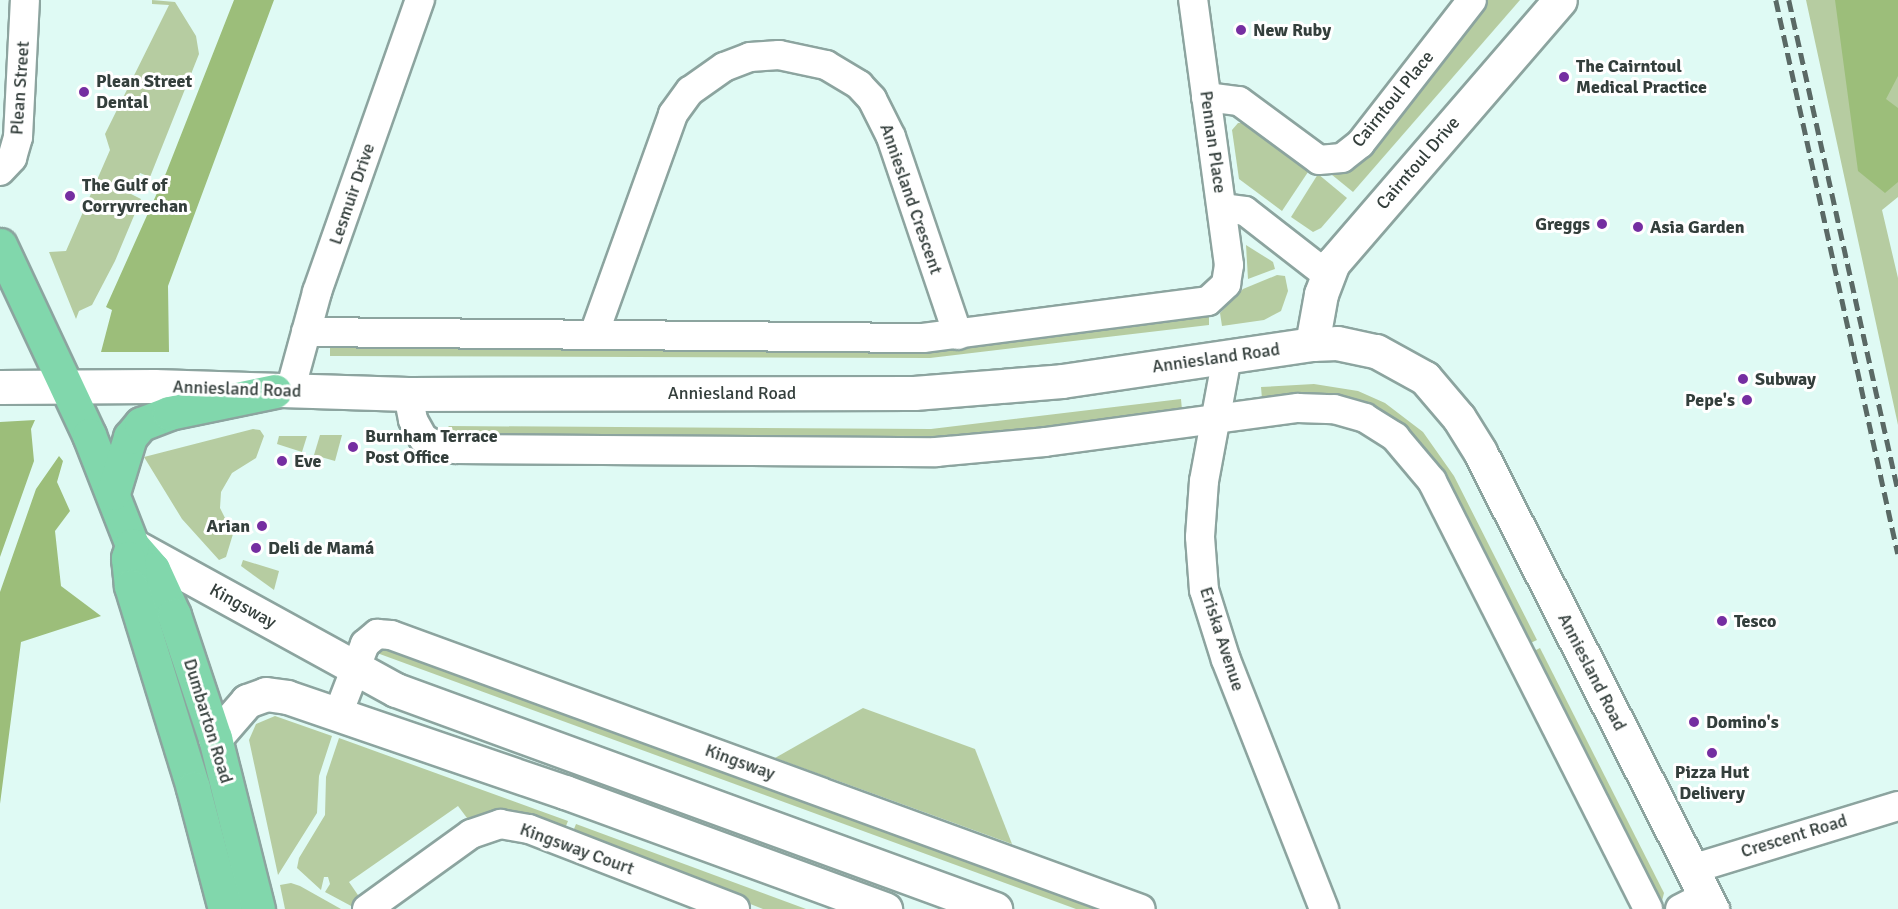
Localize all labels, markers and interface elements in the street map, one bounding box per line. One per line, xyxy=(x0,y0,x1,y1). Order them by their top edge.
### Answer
place label: New Ruby xyxy=(1253,19,1331,41)
marker: New Ruby xyxy=(1234,23,1248,37)
street label: Plean Street xyxy=(6,40,34,136)
street label: Cairntoul Place xyxy=(1348,46,1438,152)
place label: The Cairntoul Medical Practice xyxy=(1576,56,1707,98)
marker: The Cairntoul Medical Practice xyxy=(1557,70,1571,84)
place label: Plean Street Dental xyxy=(96,71,192,113)
marker: Plean Street Dental xyxy=(77,85,91,99)
street label: Pennan Place xyxy=(1195,89,1231,195)
street label: Cairntoul Drive xyxy=(1372,112,1464,214)
street label: Anniesland Crescent xyxy=(875,121,947,277)
street label: Lesmuir Drive xyxy=(325,141,379,247)
place label: The Gulf of Corryvrechan xyxy=(82,175,188,218)
marker: The Gulf of Corryvrechan xyxy=(63,189,77,203)
place label: Greggs xyxy=(1535,213,1590,235)
place label: Asia Garden xyxy=(1650,216,1745,238)
marker: Greggs xyxy=(1595,217,1609,231)
marker: Asia Garden xyxy=(1631,220,1645,234)
street label: Anniesland Road xyxy=(1151,338,1281,378)
place label: Subway xyxy=(1755,368,1816,390)
marker: Subway xyxy=(1736,372,1750,386)
street label: Anniesland Road xyxy=(172,376,302,402)
street label: Anniesland Road xyxy=(668,382,796,404)
place label: Pepe's xyxy=(1685,389,1735,411)
marker: Pepe's xyxy=(1740,393,1754,407)
place label: Burnham Terrace Post Office xyxy=(365,426,498,468)
marker: Burnham Terrace Post Office xyxy=(346,440,360,454)
place label: Eve xyxy=(294,450,321,472)
marker: Eve xyxy=(275,454,289,468)
place label: Arian xyxy=(207,515,250,537)
marker: Arian xyxy=(255,519,269,533)
place label: Deli de Mamá xyxy=(268,537,374,559)
marker: Deli de Mamá xyxy=(249,541,263,555)
street label: Kingsway xyxy=(206,579,280,633)
street label: Eriska Avenue xyxy=(1195,584,1249,694)
street label: Anniesland Road xyxy=(1553,610,1631,734)
place label: Tesco xyxy=(1734,610,1776,632)
marker: Tesco xyxy=(1715,614,1729,628)
street label: Dumbarton Road xyxy=(179,656,237,786)
place label: Domino's xyxy=(1706,711,1779,733)
marker: Domino's xyxy=(1687,715,1701,729)
street label: Kingsway xyxy=(702,739,778,785)
marker: Pizza Hut Delivery xyxy=(1705,746,1719,760)
place label: Pizza Hut Delivery xyxy=(1675,762,1749,804)
street label: Crescent Road xyxy=(1738,810,1850,862)
street label: Kingsway Court xyxy=(517,818,637,880)

